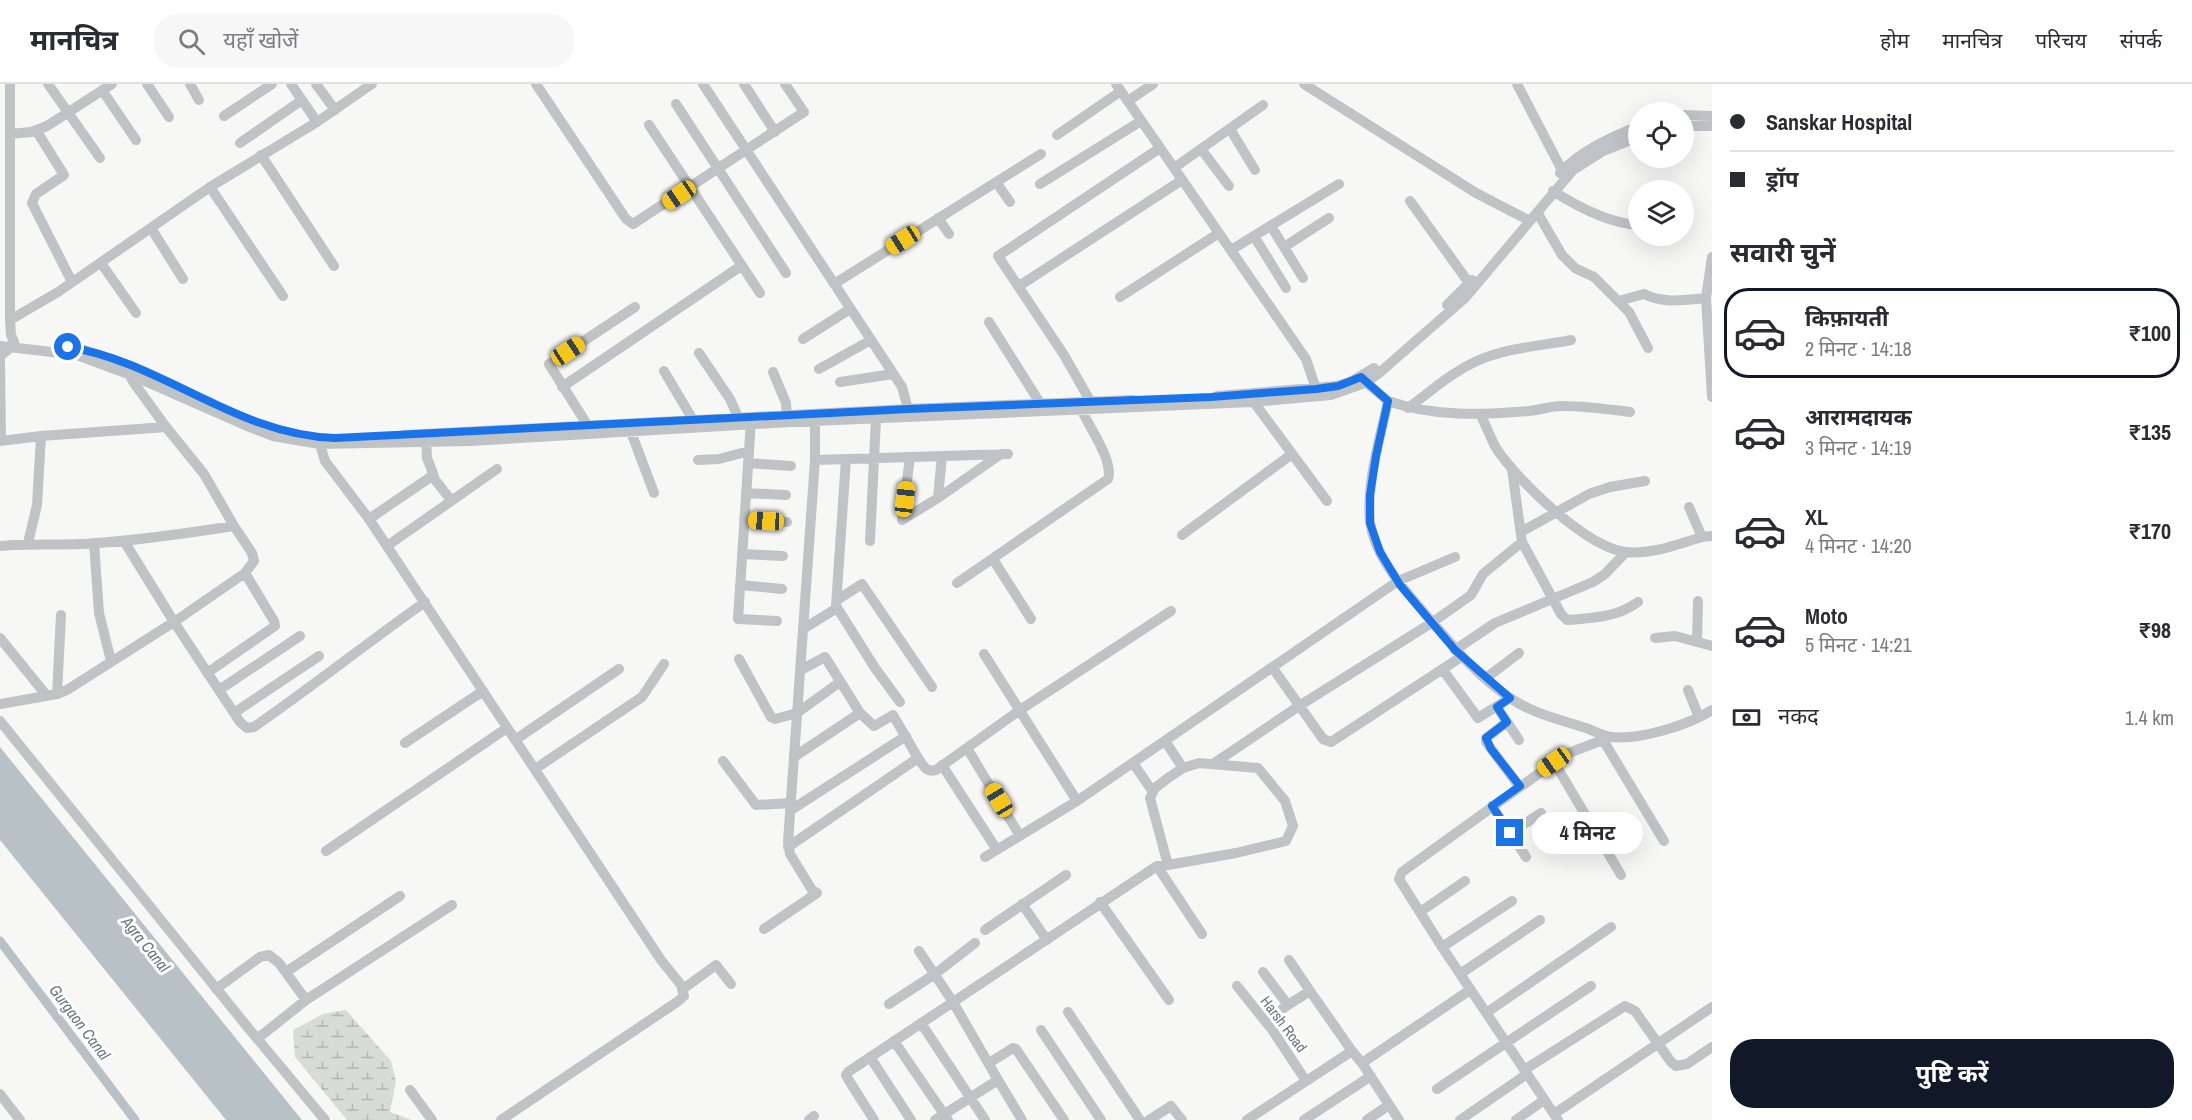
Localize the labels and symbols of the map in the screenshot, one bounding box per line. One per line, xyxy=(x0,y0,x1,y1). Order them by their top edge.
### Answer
car xyxy=(659,177,699,213)
car xyxy=(883,223,923,257)
route start xyxy=(54,333,81,360)
car xyxy=(548,334,588,368)
car xyxy=(894,480,916,518)
car xyxy=(748,511,784,531)
car xyxy=(1534,744,1574,780)
car xyxy=(982,780,1016,820)
callout: 4 मिनट xyxy=(1531,812,1642,854)
route end xyxy=(1496,819,1523,846)
water label: Agra Canal xyxy=(116,911,176,977)
water label: Gurgaon Canal xyxy=(44,980,116,1065)
street label: Harsh Road xyxy=(1256,991,1312,1057)

